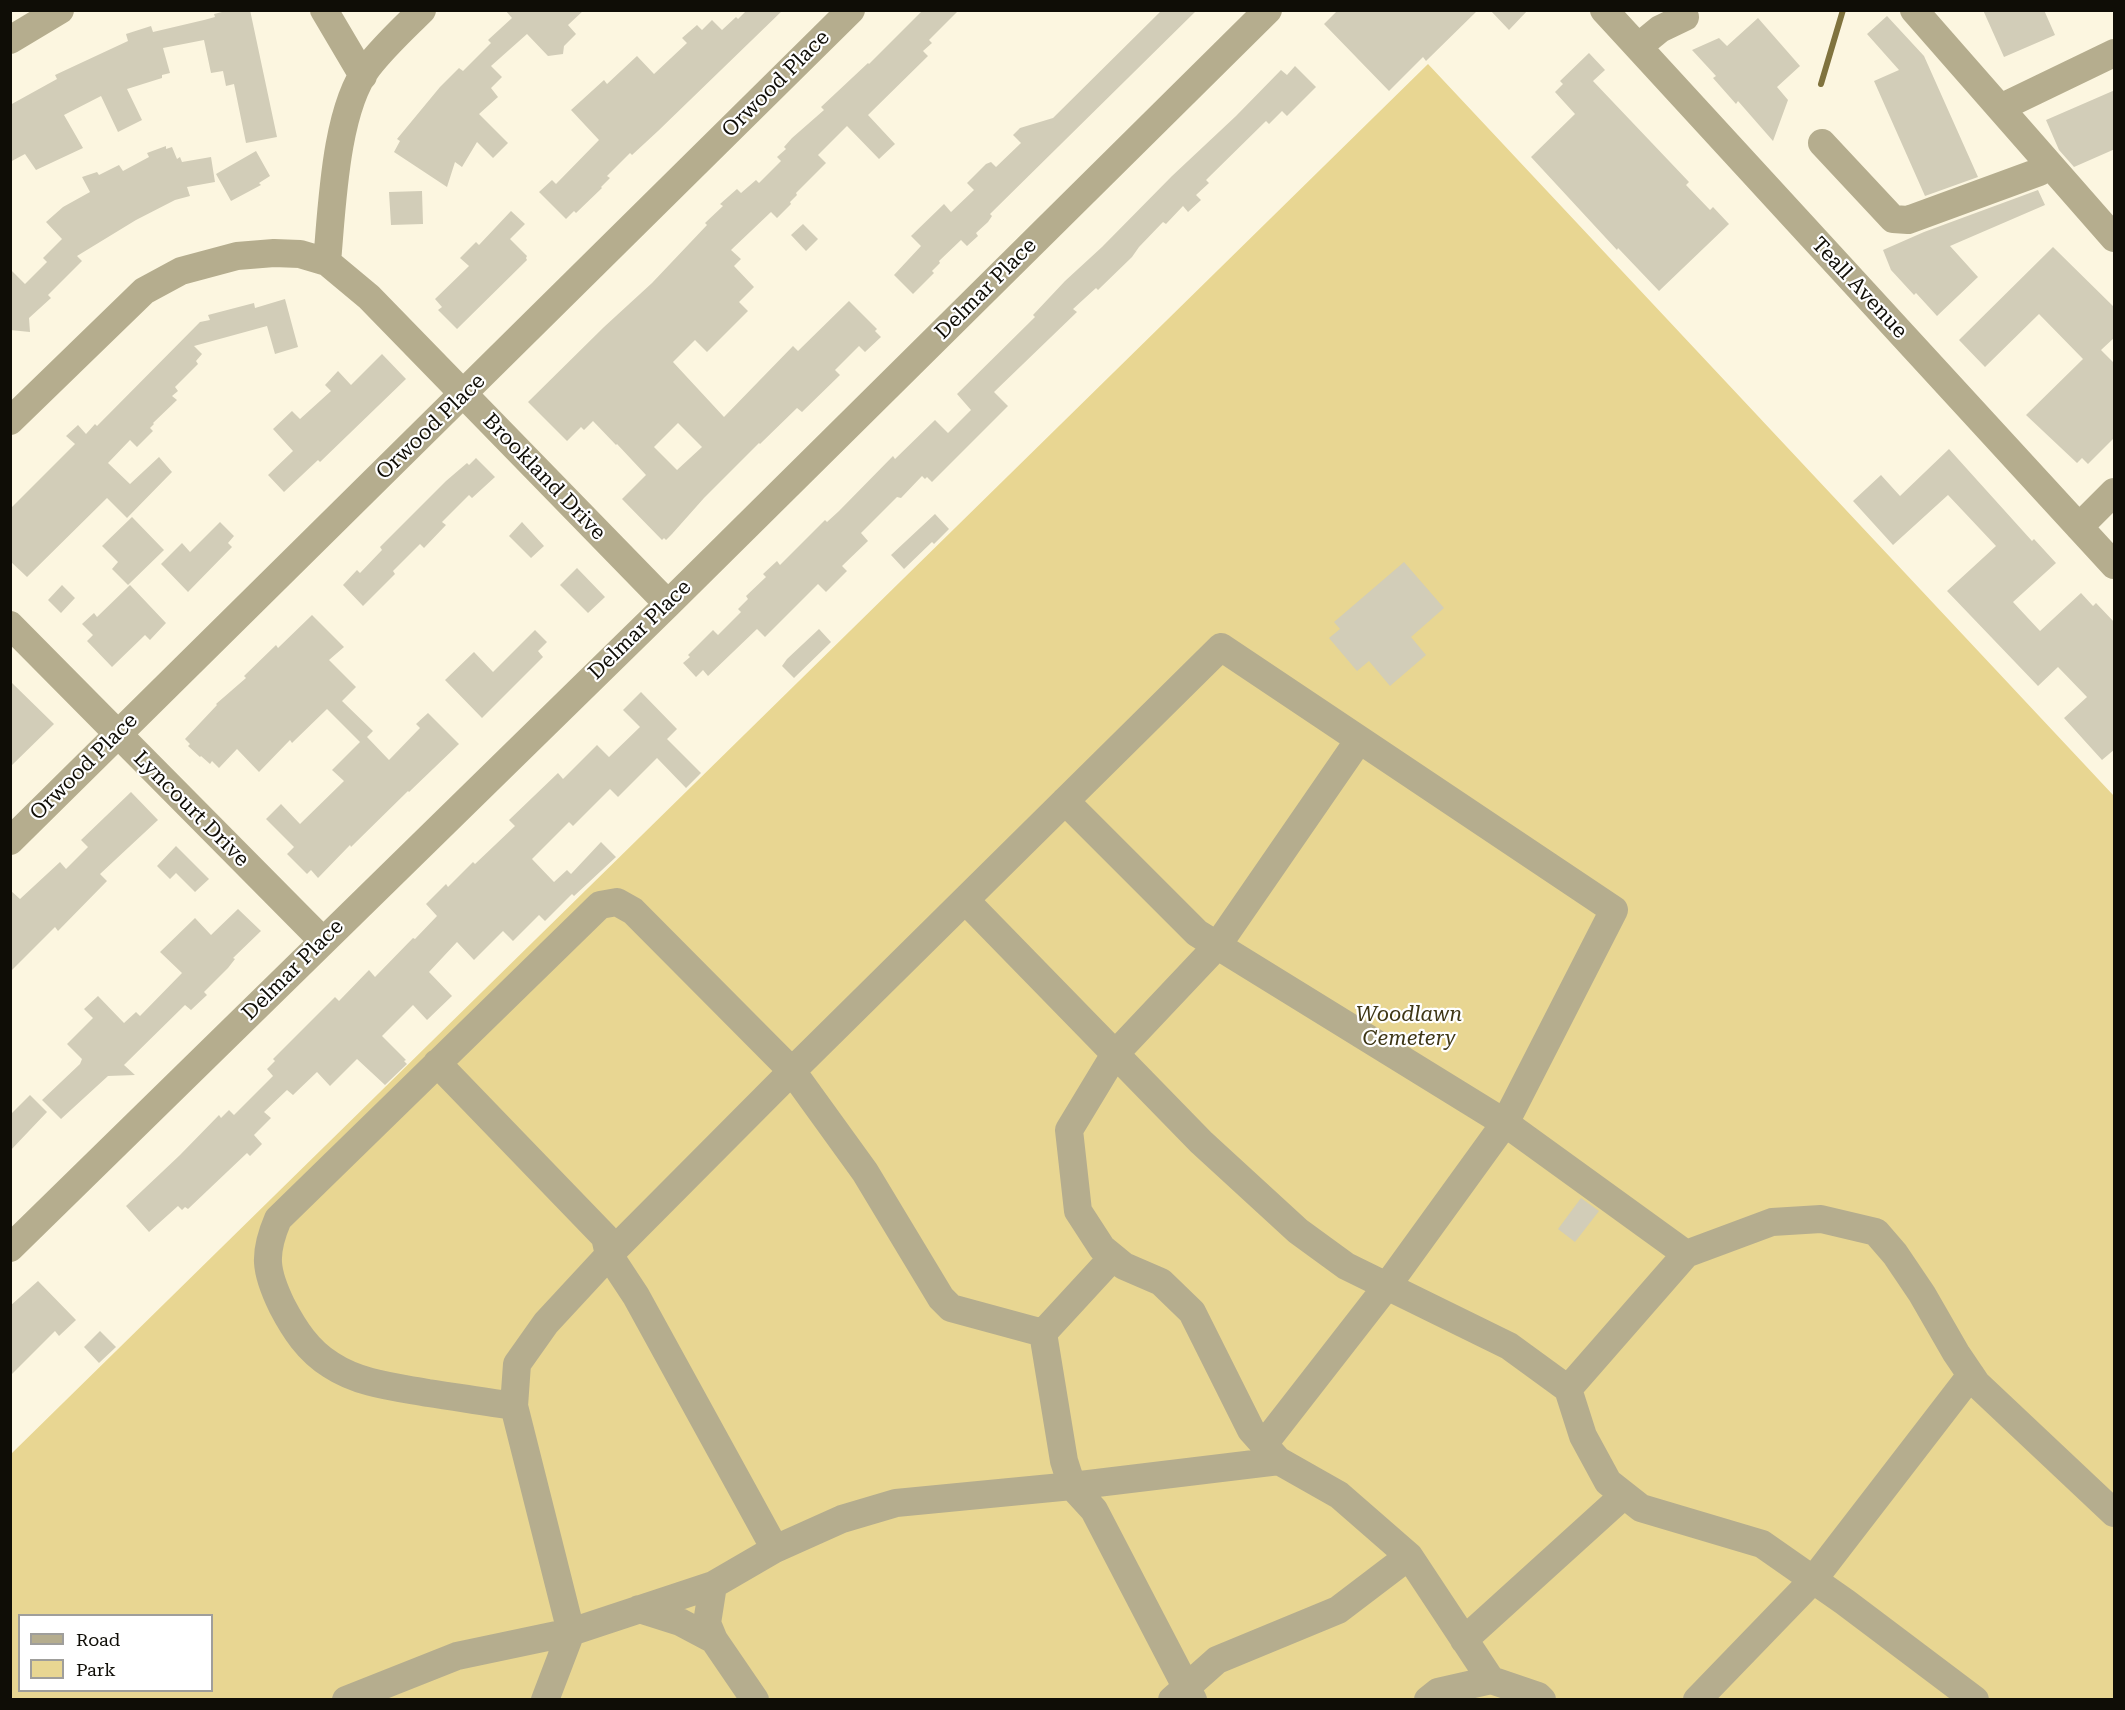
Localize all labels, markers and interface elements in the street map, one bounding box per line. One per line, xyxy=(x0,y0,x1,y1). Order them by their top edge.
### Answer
street label: Orwood Place xyxy=(717,25,835,143)
street label: Teall Avenue xyxy=(1806,232,1912,344)
street label: Delmar Place xyxy=(930,233,1042,345)
street label: Orwood Place xyxy=(371,369,491,485)
street label: Brookland Drive xyxy=(477,409,611,545)
street label: Delmar Place xyxy=(583,575,697,685)
street label: Orwood Place xyxy=(25,708,143,826)
street label: Lyncourt Drive xyxy=(128,746,254,872)
street label: Delmar Place xyxy=(237,914,349,1026)
park label: Woodlawn Cemetery xyxy=(1356,1002,1462,1052)
legend xyxy=(18,1614,213,1692)
text: Road xyxy=(76,1629,120,1650)
text: Park xyxy=(76,1659,116,1680)

